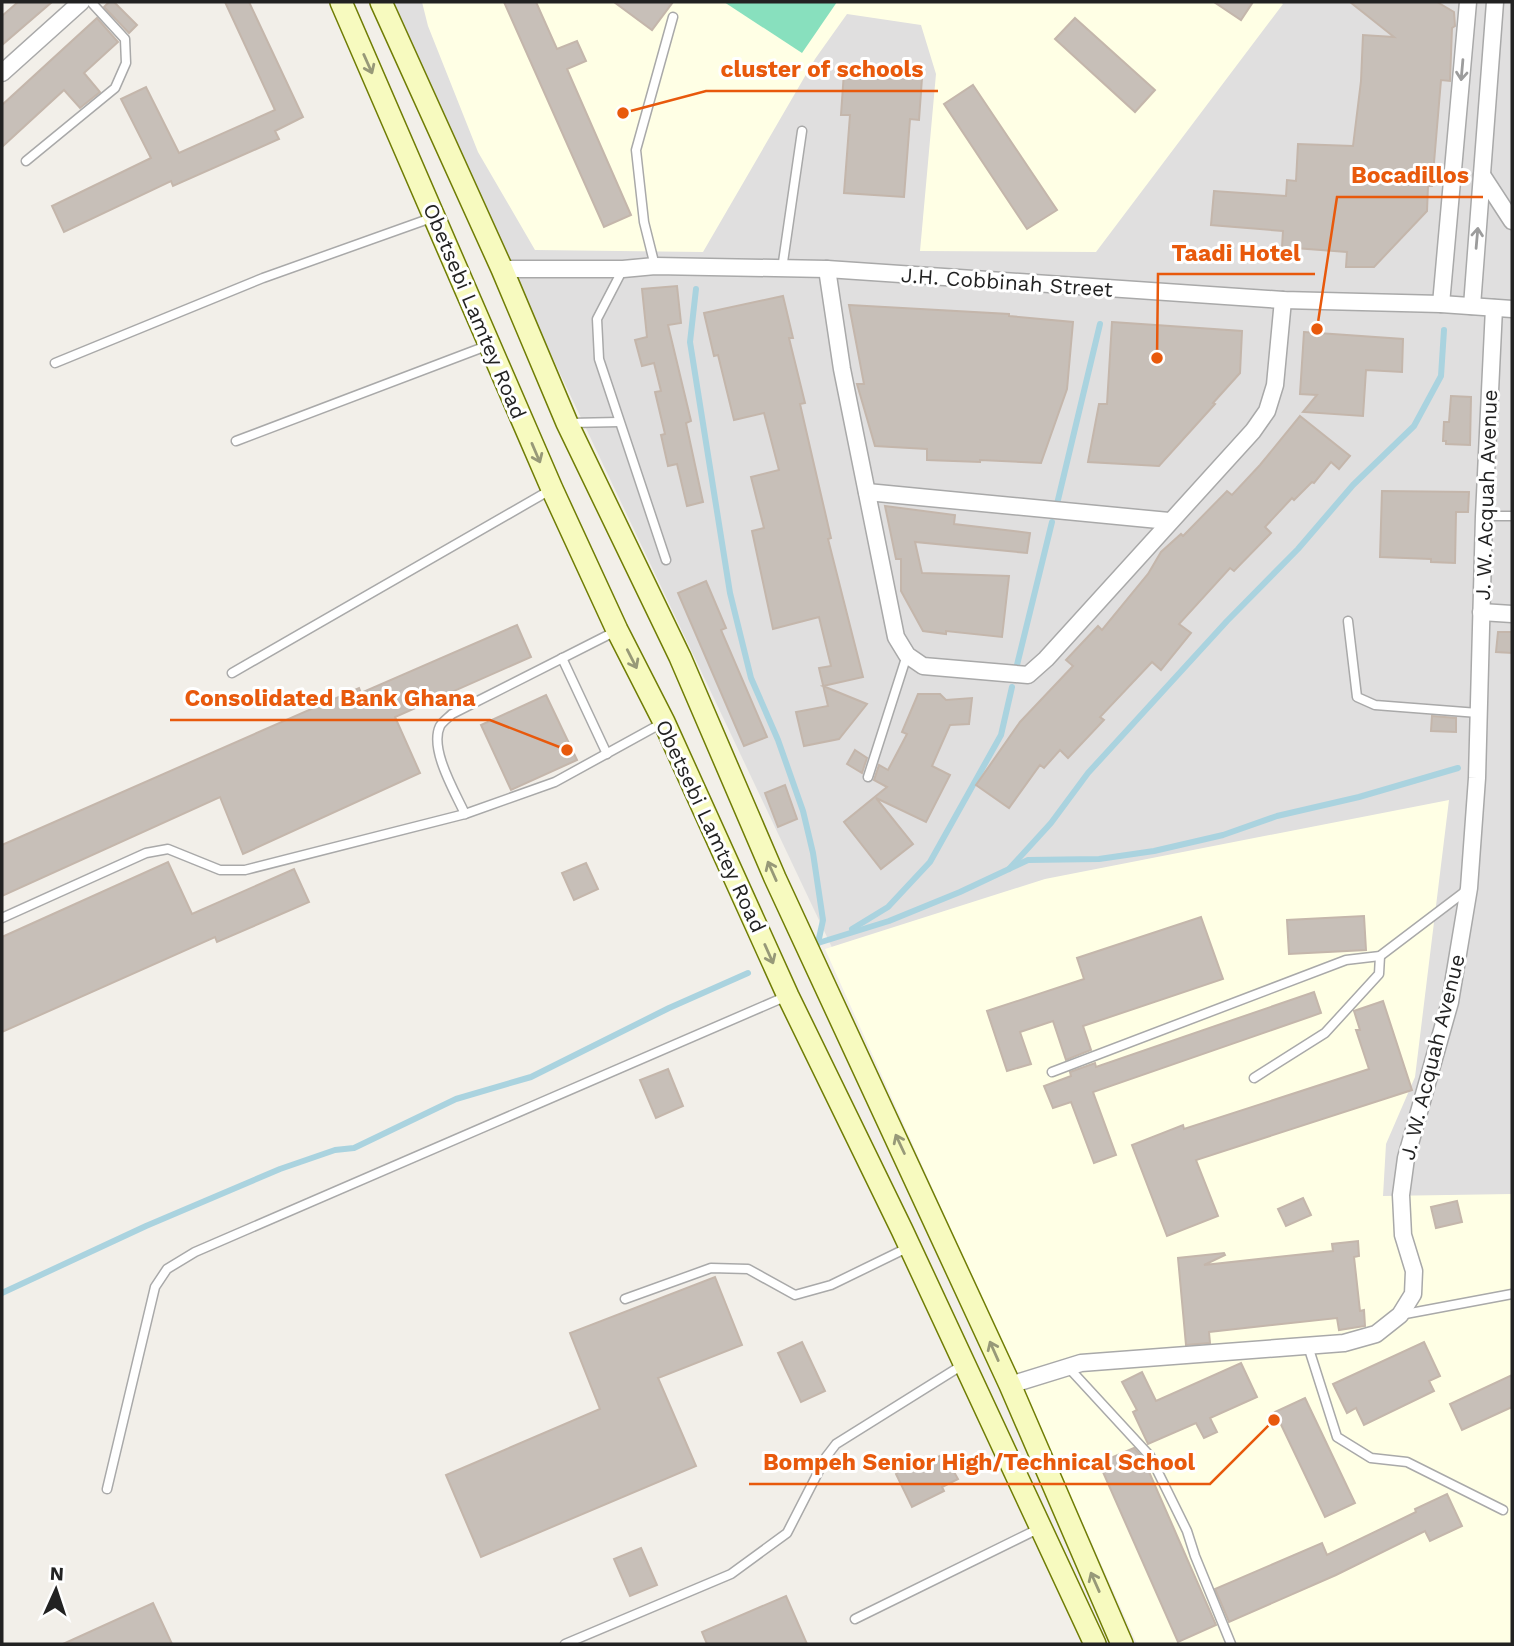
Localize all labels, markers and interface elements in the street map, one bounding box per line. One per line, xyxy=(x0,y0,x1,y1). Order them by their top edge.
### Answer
callout: cluster of schools xyxy=(706,47,938,91)
one-way arrow xyxy=(362,53,375,75)
text: cluster of schools xyxy=(721,56,923,83)
one-way arrow xyxy=(1455,58,1468,81)
callout: Bocadillos xyxy=(1337,153,1483,197)
text: Bocadillos xyxy=(1351,162,1469,189)
street label: Obetsebi Lamtey Road xyxy=(418,199,532,423)
one-way arrow xyxy=(1471,227,1484,250)
callout: Taadi Hotel xyxy=(1158,230,1315,274)
text: Taadi Hotel xyxy=(1171,240,1301,267)
street label: J.H. Cobbinah Street xyxy=(900,262,1114,302)
street label: J. W. Acquah Avenue xyxy=(1470,389,1502,601)
one-way arrow xyxy=(530,442,543,463)
one-way arrow xyxy=(626,648,640,669)
callout: Consolidated Bank Ghana xyxy=(170,676,490,720)
text: Consolidated Bank Ghana xyxy=(184,685,476,712)
street label: Obetsebi Lamtey Road xyxy=(651,716,771,936)
one-way arrow xyxy=(765,861,778,882)
one-way arrow xyxy=(763,943,776,964)
street label: J. W. Acquah Avenue xyxy=(1394,952,1470,1162)
one-way arrow xyxy=(893,1134,906,1155)
one-way arrow xyxy=(987,1341,1000,1362)
callout: Bompeh Senior High/Technical School xyxy=(749,1440,1210,1484)
text: Bompeh Senior High/Technical School xyxy=(763,1449,1196,1476)
north arrow xyxy=(21,1555,91,1625)
text: N xyxy=(49,1562,65,1585)
one-way arrow xyxy=(1088,1572,1101,1593)

